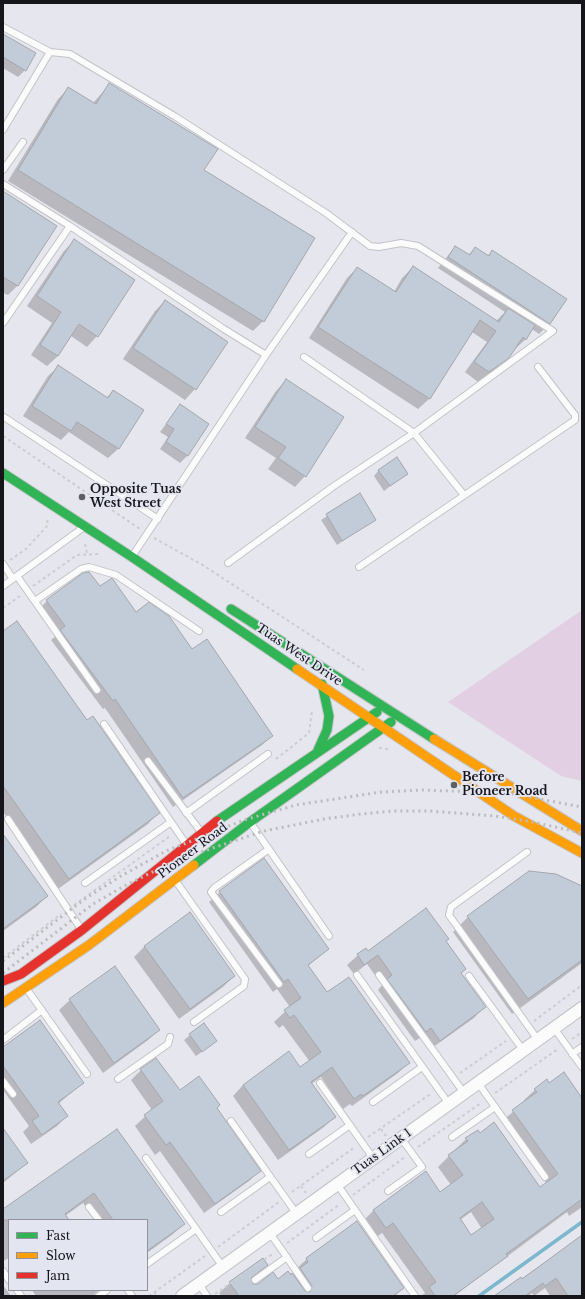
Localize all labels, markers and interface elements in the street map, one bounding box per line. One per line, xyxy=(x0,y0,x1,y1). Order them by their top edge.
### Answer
place label: Opposite Tuas West Street xyxy=(90,483,181,511)
marker: Opposite Tuas West Street xyxy=(77,492,87,502)
street label: Tuas West Drive xyxy=(253,621,345,689)
place label: Before Pioneer Road xyxy=(462,771,548,799)
marker: Before Pioneer Road xyxy=(449,780,459,790)
street label: Pioneer Road xyxy=(155,820,231,882)
street label: Tuas Link 1 xyxy=(350,1126,414,1178)
legend xyxy=(8,1219,148,1291)
text: Fast xyxy=(46,1228,70,1243)
text: Slow xyxy=(46,1248,75,1263)
text: Jam xyxy=(46,1268,70,1283)

